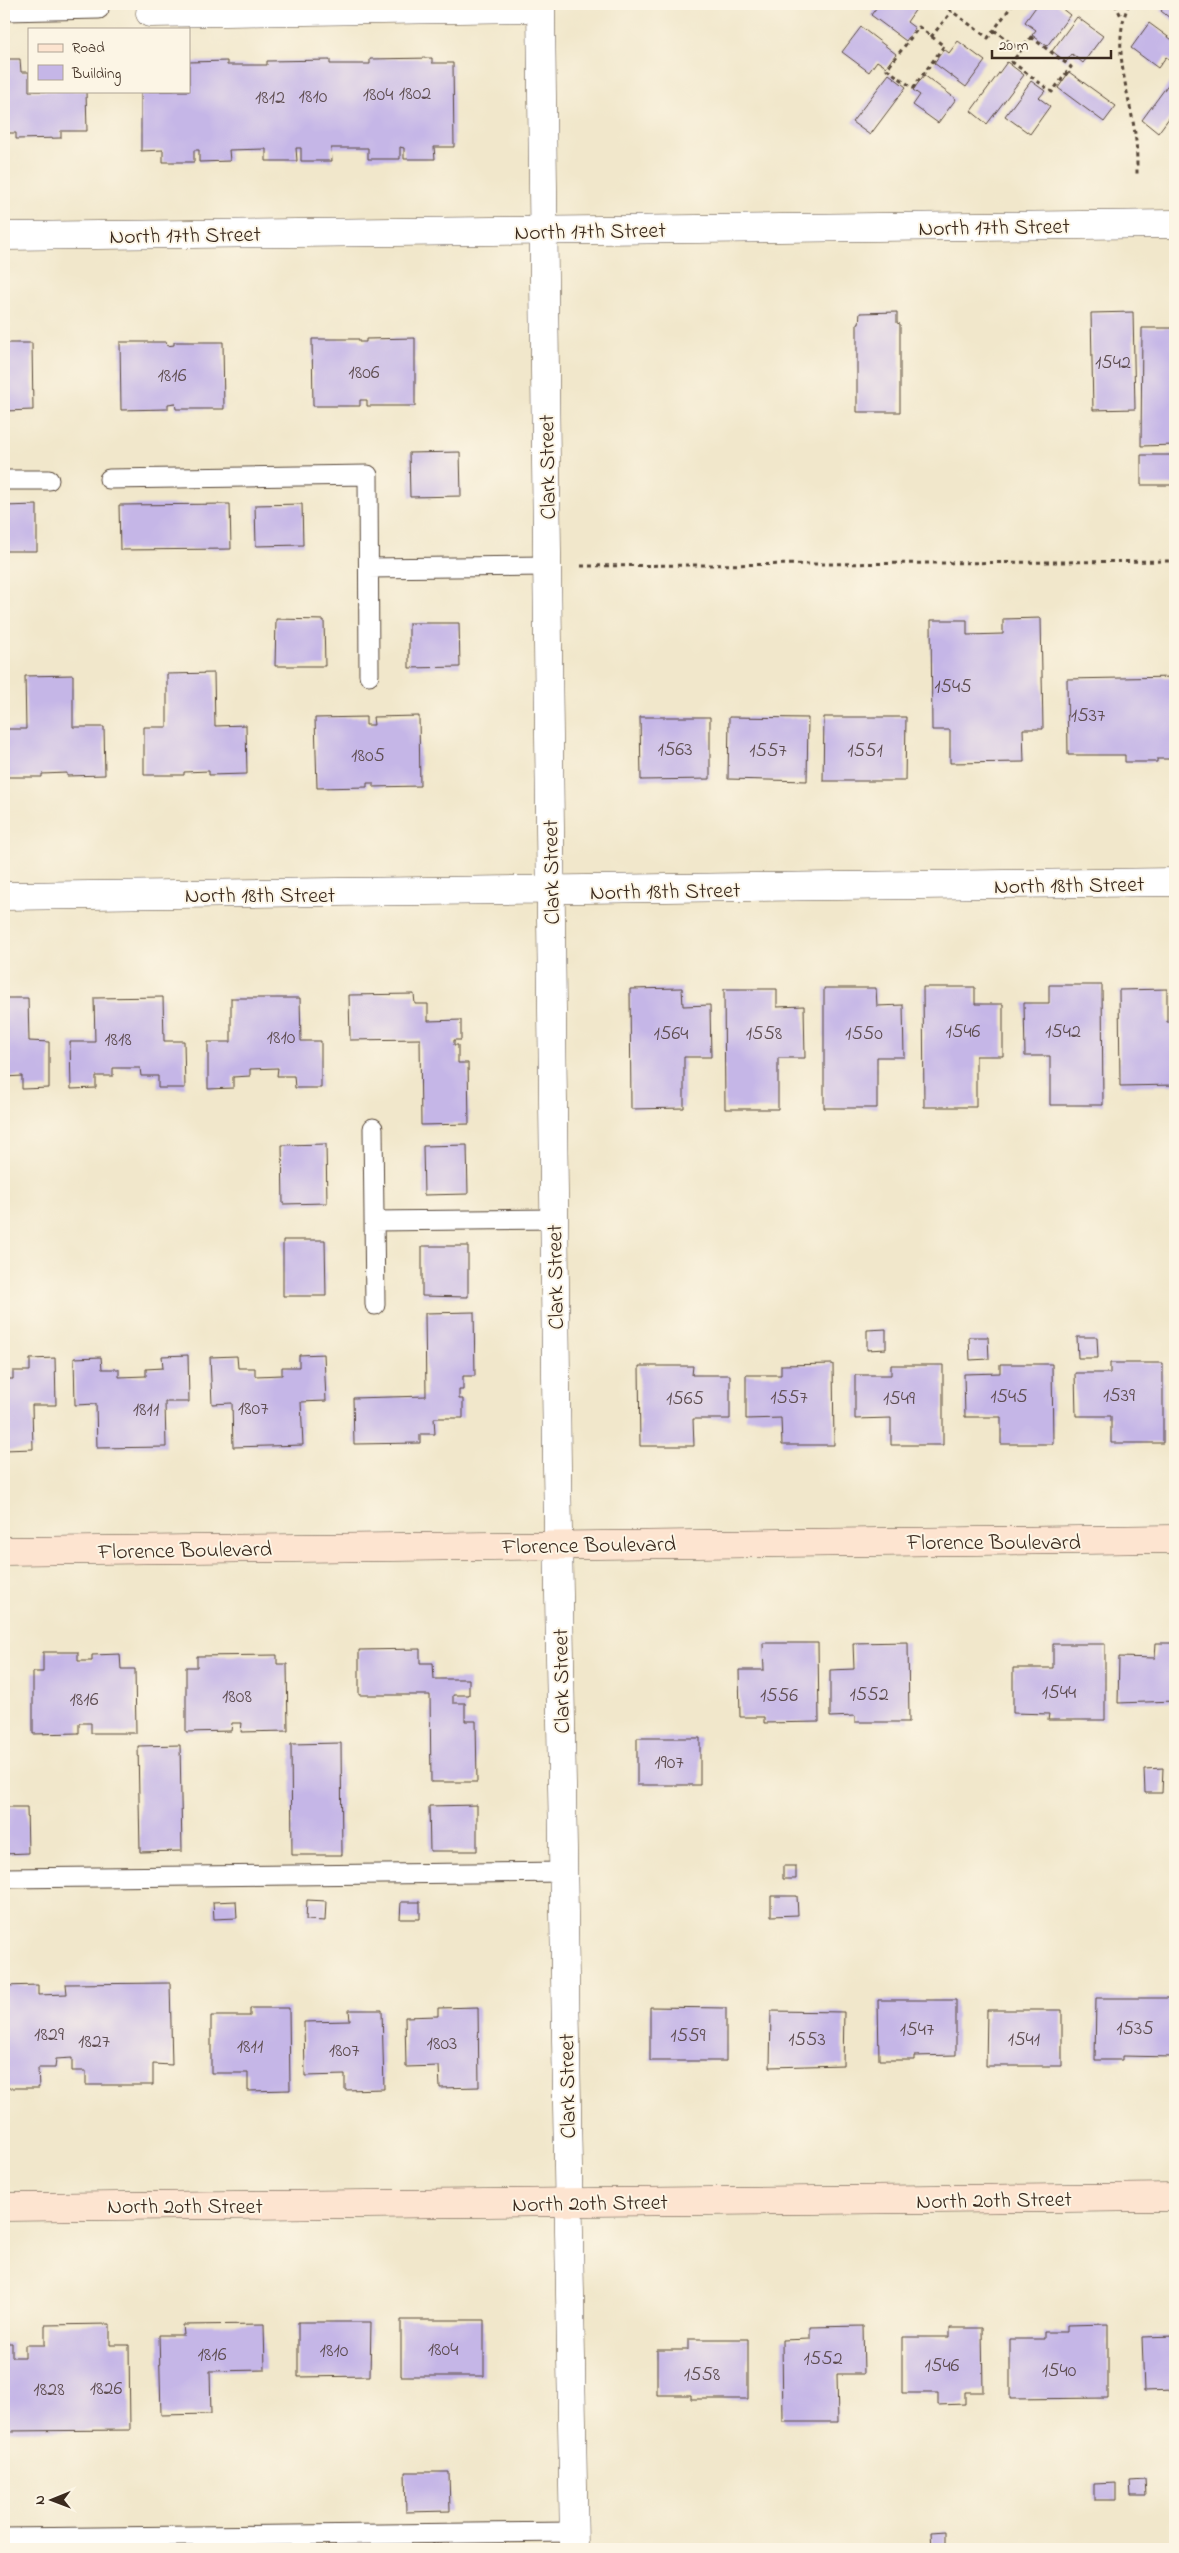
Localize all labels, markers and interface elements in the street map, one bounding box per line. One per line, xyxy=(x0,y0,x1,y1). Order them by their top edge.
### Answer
legend xyxy=(28,28,190,92)
scale bar xyxy=(992,28,1110,60)
text: 20 m xyxy=(999,35,1029,57)
text: Road xyxy=(72,37,105,59)
text: Building xyxy=(71,63,121,86)
house number: 1802 xyxy=(399,80,431,109)
house number: 1804 xyxy=(363,81,393,110)
house number: 1810 xyxy=(299,83,328,112)
house number: 1812 xyxy=(255,84,285,113)
street label: North 17th Street xyxy=(918,212,1071,246)
street label: North 17th Street xyxy=(514,216,667,250)
street label: North 17th Street xyxy=(109,220,262,254)
house number: 1542 xyxy=(1095,349,1131,378)
house number: 1806 xyxy=(348,359,380,388)
house number: 1816 xyxy=(157,362,187,391)
street label: Clark Street xyxy=(532,414,566,520)
house number: 1545 xyxy=(934,673,972,702)
house number: 1537 xyxy=(1071,702,1105,731)
house number: 1563 xyxy=(658,736,692,765)
house number: 1557 xyxy=(749,737,787,766)
house number: 1551 xyxy=(847,737,883,766)
house number: 1805 xyxy=(351,742,385,771)
street label: Clark Street xyxy=(536,819,570,925)
street label: North 18th Street xyxy=(994,870,1145,904)
street label: North 18th Street xyxy=(590,876,741,910)
street label: North 18th Street xyxy=(185,881,336,913)
house number: 1546 xyxy=(946,1018,981,1047)
house number: 1542 xyxy=(1045,1018,1081,1047)
house number: 1564 xyxy=(654,1020,688,1049)
house number: 1558 xyxy=(746,1020,782,1049)
house number: 1550 xyxy=(845,1020,883,1049)
house number: 1810 xyxy=(267,1024,296,1053)
house number: 1818 xyxy=(104,1026,132,1055)
street label: Clark Street xyxy=(540,1224,574,1330)
house number: 1539 xyxy=(1103,1382,1135,1411)
house number: 1545 xyxy=(990,1383,1028,1412)
house number: 1557 xyxy=(770,1384,808,1413)
house number: 1565 xyxy=(666,1385,704,1414)
house number: 1549 xyxy=(883,1385,915,1414)
house number: 1807 xyxy=(238,1395,268,1424)
house number: 1811 xyxy=(133,1396,159,1425)
street label: Florence Boulevard xyxy=(906,1528,1081,1560)
street label: Florence Boulevard xyxy=(501,1529,676,1565)
street label: Florence Boulevard xyxy=(97,1534,272,1570)
street label: Clark Street xyxy=(546,1628,580,1734)
house number: 1544 xyxy=(1042,1679,1076,1708)
house number: 1552 xyxy=(849,1681,889,1710)
house number: 1556 xyxy=(760,1682,798,1711)
house number: 1808 xyxy=(222,1683,252,1712)
house number: 1816 xyxy=(69,1686,99,1715)
house number: 1907 xyxy=(654,1749,684,1778)
house number: 1535 xyxy=(1116,2015,1154,2044)
house number: 1547 xyxy=(900,2016,934,2045)
house number: 1829 xyxy=(34,2021,64,2050)
house number: 1559 xyxy=(670,2022,706,2051)
house number: 1553 xyxy=(788,2026,826,2055)
house number: 1541 xyxy=(1008,2026,1040,2055)
house number: 1827 xyxy=(78,2028,110,2057)
house number: 1803 xyxy=(427,2030,457,2059)
house number: 1811 xyxy=(237,2033,263,2062)
street label: Clark Street xyxy=(552,2033,586,2139)
house number: 1807 xyxy=(329,2037,359,2066)
street label: North 20th Street xyxy=(916,2185,1073,2219)
street label: North 20th Street xyxy=(512,2188,669,2222)
street label: North 20th Street xyxy=(107,2192,263,2224)
house number: 1804 xyxy=(428,2336,458,2365)
house number: 1810 xyxy=(320,2337,349,2366)
house number: 1816 xyxy=(197,2341,227,2370)
house number: 1552 xyxy=(803,2345,843,2374)
house number: 1546 xyxy=(925,2352,960,2381)
house number: 1540 xyxy=(1042,2357,1077,2386)
house number: 1558 xyxy=(684,2361,720,2390)
house number: 1826 xyxy=(90,2375,122,2404)
house number: 1828 xyxy=(33,2376,65,2405)
north arrow xyxy=(28,2476,78,2526)
text: N xyxy=(30,2495,51,2505)

